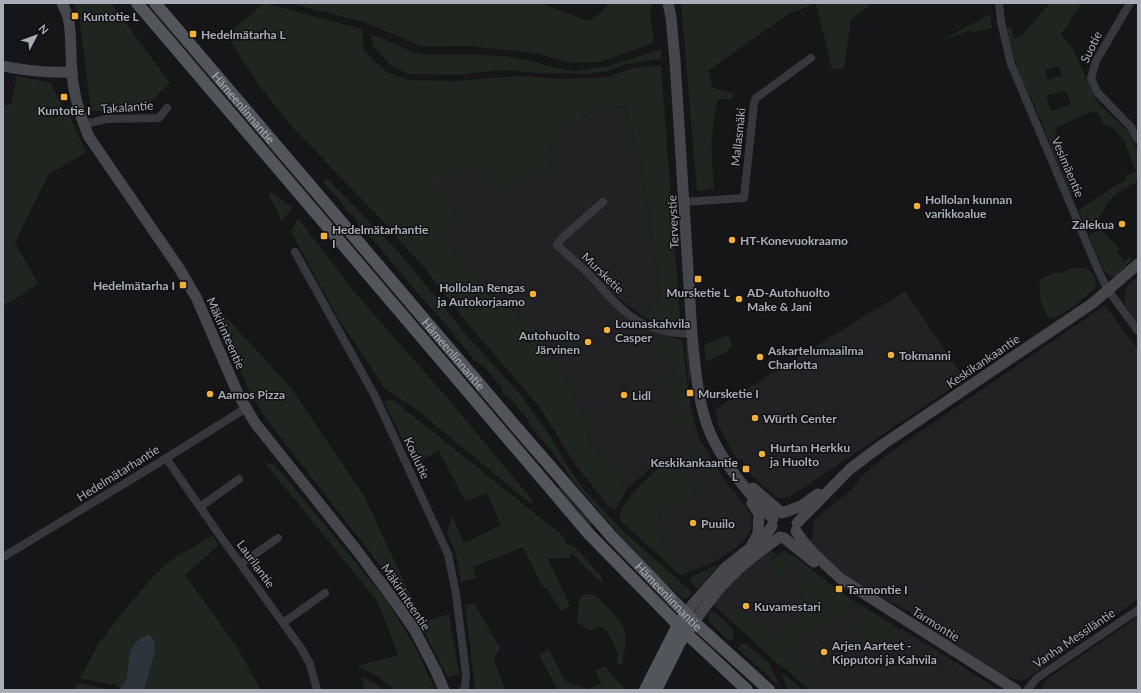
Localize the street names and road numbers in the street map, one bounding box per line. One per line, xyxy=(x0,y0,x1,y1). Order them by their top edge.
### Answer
street label: Suotie xyxy=(1077,29,1105,65)
street label: Hämeenlinnantie xyxy=(209,68,279,146)
street label: Takalantie xyxy=(100,98,154,116)
street label: Mallasmäki xyxy=(727,107,749,167)
street label: Vesimäentie xyxy=(1049,135,1087,199)
street label: Terveystie xyxy=(664,195,682,249)
street label: Mursketie xyxy=(579,249,627,297)
street label: Mäkirinteentie xyxy=(203,295,249,371)
street label: Hämeenlinnantie xyxy=(419,315,489,393)
street label: Keskikankaantie xyxy=(944,331,1022,391)
street label: Koulutie xyxy=(401,435,433,481)
street label: Hedelmätarhantie xyxy=(74,442,162,504)
street label: Laurilantie xyxy=(234,537,278,591)
street label: Hämeenlinnantie xyxy=(632,559,706,634)
street label: Mäkirinteentie xyxy=(378,561,434,633)
street label: Tarmontie xyxy=(910,604,962,644)
street label: Vanha Messiläntie xyxy=(1030,605,1118,671)

